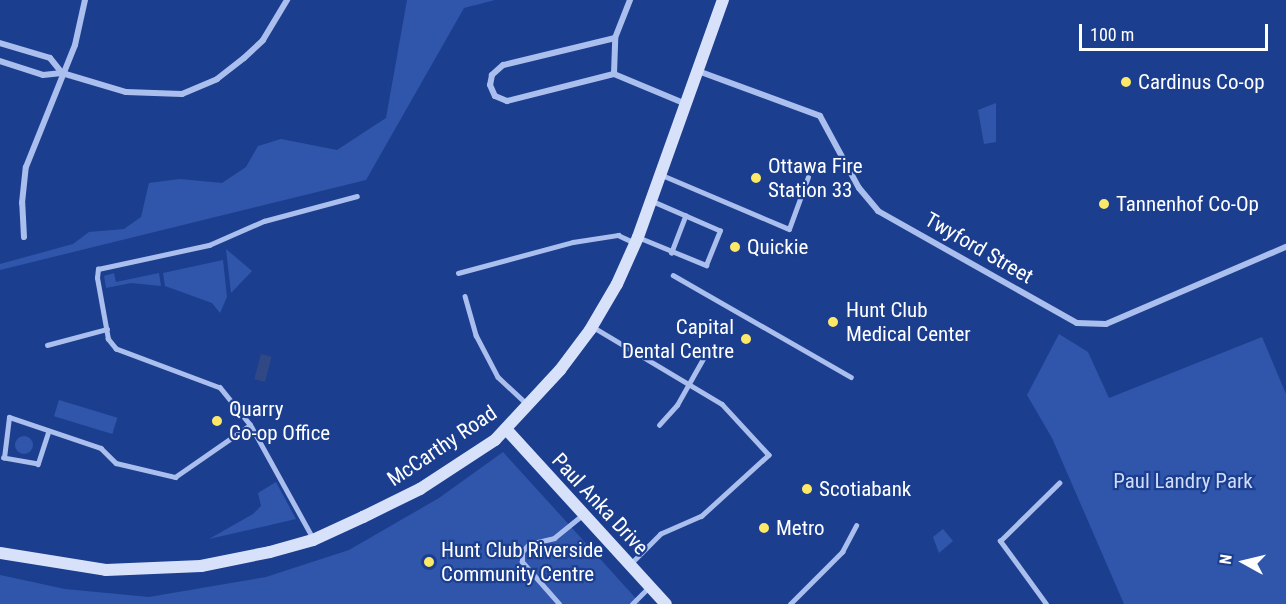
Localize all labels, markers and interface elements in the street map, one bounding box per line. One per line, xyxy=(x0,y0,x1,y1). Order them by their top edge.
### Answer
scale bar xyxy=(1082,12,1271,50)
text: 100 m xyxy=(1090,24,1134,45)
place label: Cardinus Co-op xyxy=(1138,69,1265,95)
marker: Cardinus Co-op xyxy=(1119,75,1133,89)
place label: Ottawa Fire Station 33 xyxy=(768,153,863,203)
marker: Ottawa Fire Station 33 xyxy=(749,171,763,185)
place label: Tannenhof Co-Op xyxy=(1116,191,1259,217)
marker: Tannenhof Co-Op xyxy=(1097,197,1111,211)
street label: Twyford Street xyxy=(920,207,1038,289)
place label: Quickie xyxy=(747,234,808,260)
marker: Quickie xyxy=(728,240,742,254)
place label: Hunt Club Medical Center xyxy=(846,297,971,347)
marker: Hunt Club Medical Center xyxy=(824,313,842,331)
place label: Capital Dental Centre xyxy=(622,314,734,364)
marker: Capital Dental Centre xyxy=(739,332,753,346)
place label: Quarry Co-op Office xyxy=(229,396,330,446)
street label: McCarthy Road xyxy=(383,400,501,492)
marker: Quarry Co-op Office xyxy=(210,414,224,428)
street label: Paul Anka Drive xyxy=(546,448,654,560)
park label: Paul Landry Park xyxy=(1113,468,1253,494)
place label: Scotiabank xyxy=(819,476,911,502)
marker: Scotiabank xyxy=(800,482,814,496)
place label: Metro xyxy=(776,515,825,541)
marker: Metro xyxy=(757,521,771,535)
north arrow xyxy=(1214,532,1274,592)
place label: Hunt Club Riverside Community Centre xyxy=(441,537,603,587)
text: N xyxy=(1216,553,1236,566)
marker: Hunt Club Riverside Community Centre xyxy=(422,555,436,569)

